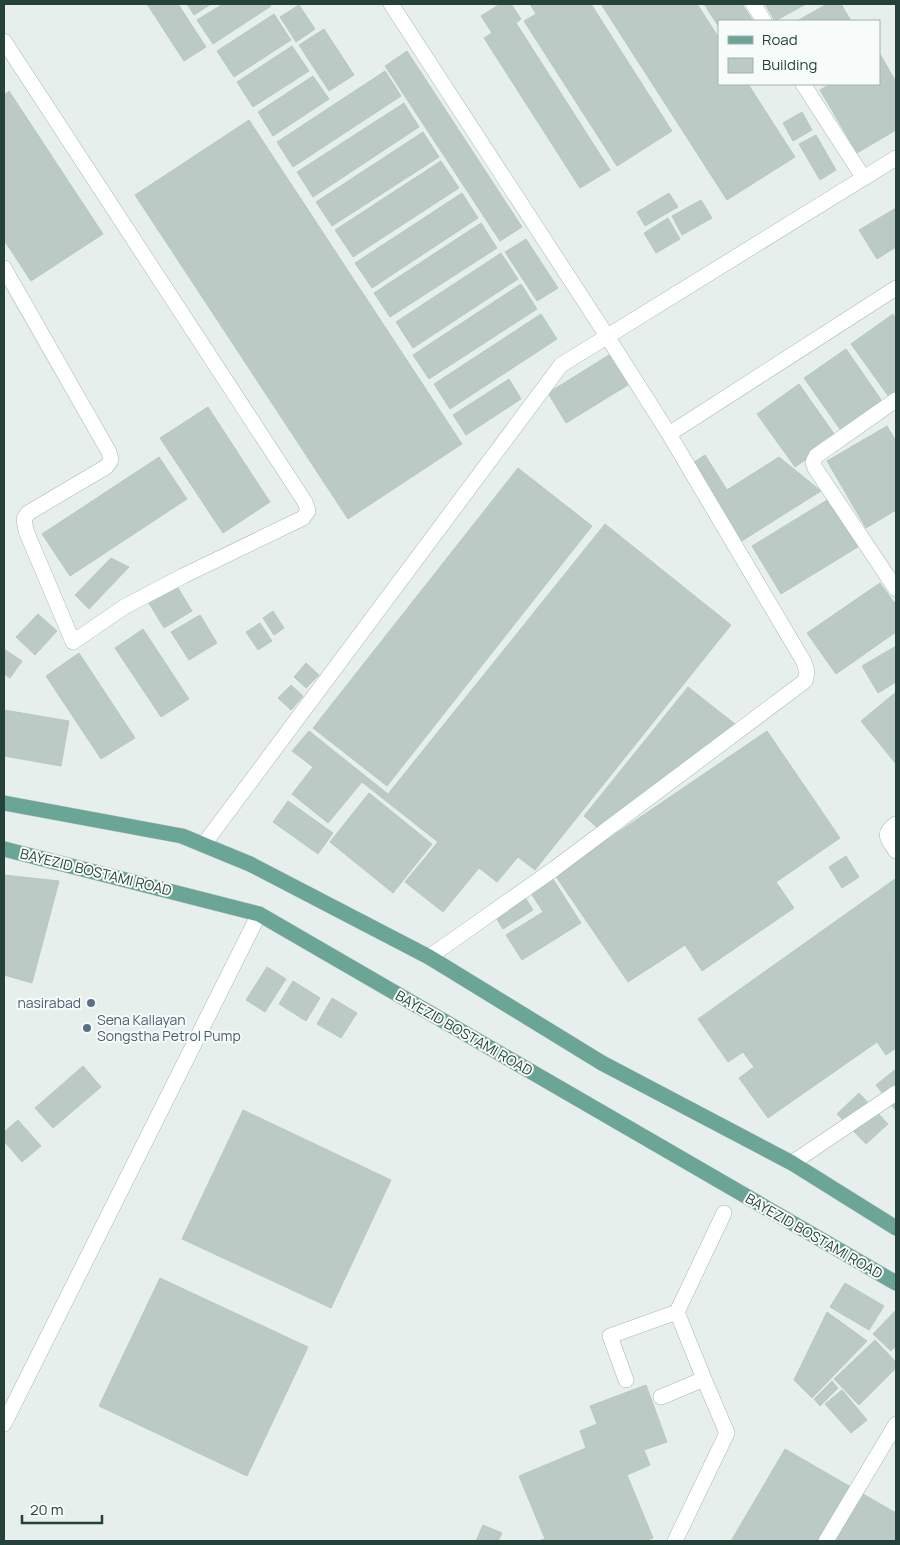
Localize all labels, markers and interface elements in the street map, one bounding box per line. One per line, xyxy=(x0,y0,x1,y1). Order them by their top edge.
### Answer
legend xyxy=(718,20,880,85)
text: Road xyxy=(762,29,798,50)
text: Building xyxy=(762,54,817,75)
street label: BAYEZID BOSTAMI ROAD xyxy=(18,843,174,900)
street label: BAYEZID BOSTAMI ROAD xyxy=(392,985,536,1080)
place label: nasirabad xyxy=(17,993,81,1012)
marker: nasirabad xyxy=(85,997,97,1009)
place label: Sena Kallayan Songstha Petrol Pump xyxy=(97,1010,241,1045)
marker: Sena Kallayan Songstha Petrol Pump xyxy=(81,1022,93,1034)
street label: BAYEZID BOSTAMI ROAD xyxy=(742,1188,886,1283)
scale bar xyxy=(22,1492,102,1524)
text: 20 m xyxy=(30,1499,63,1520)

